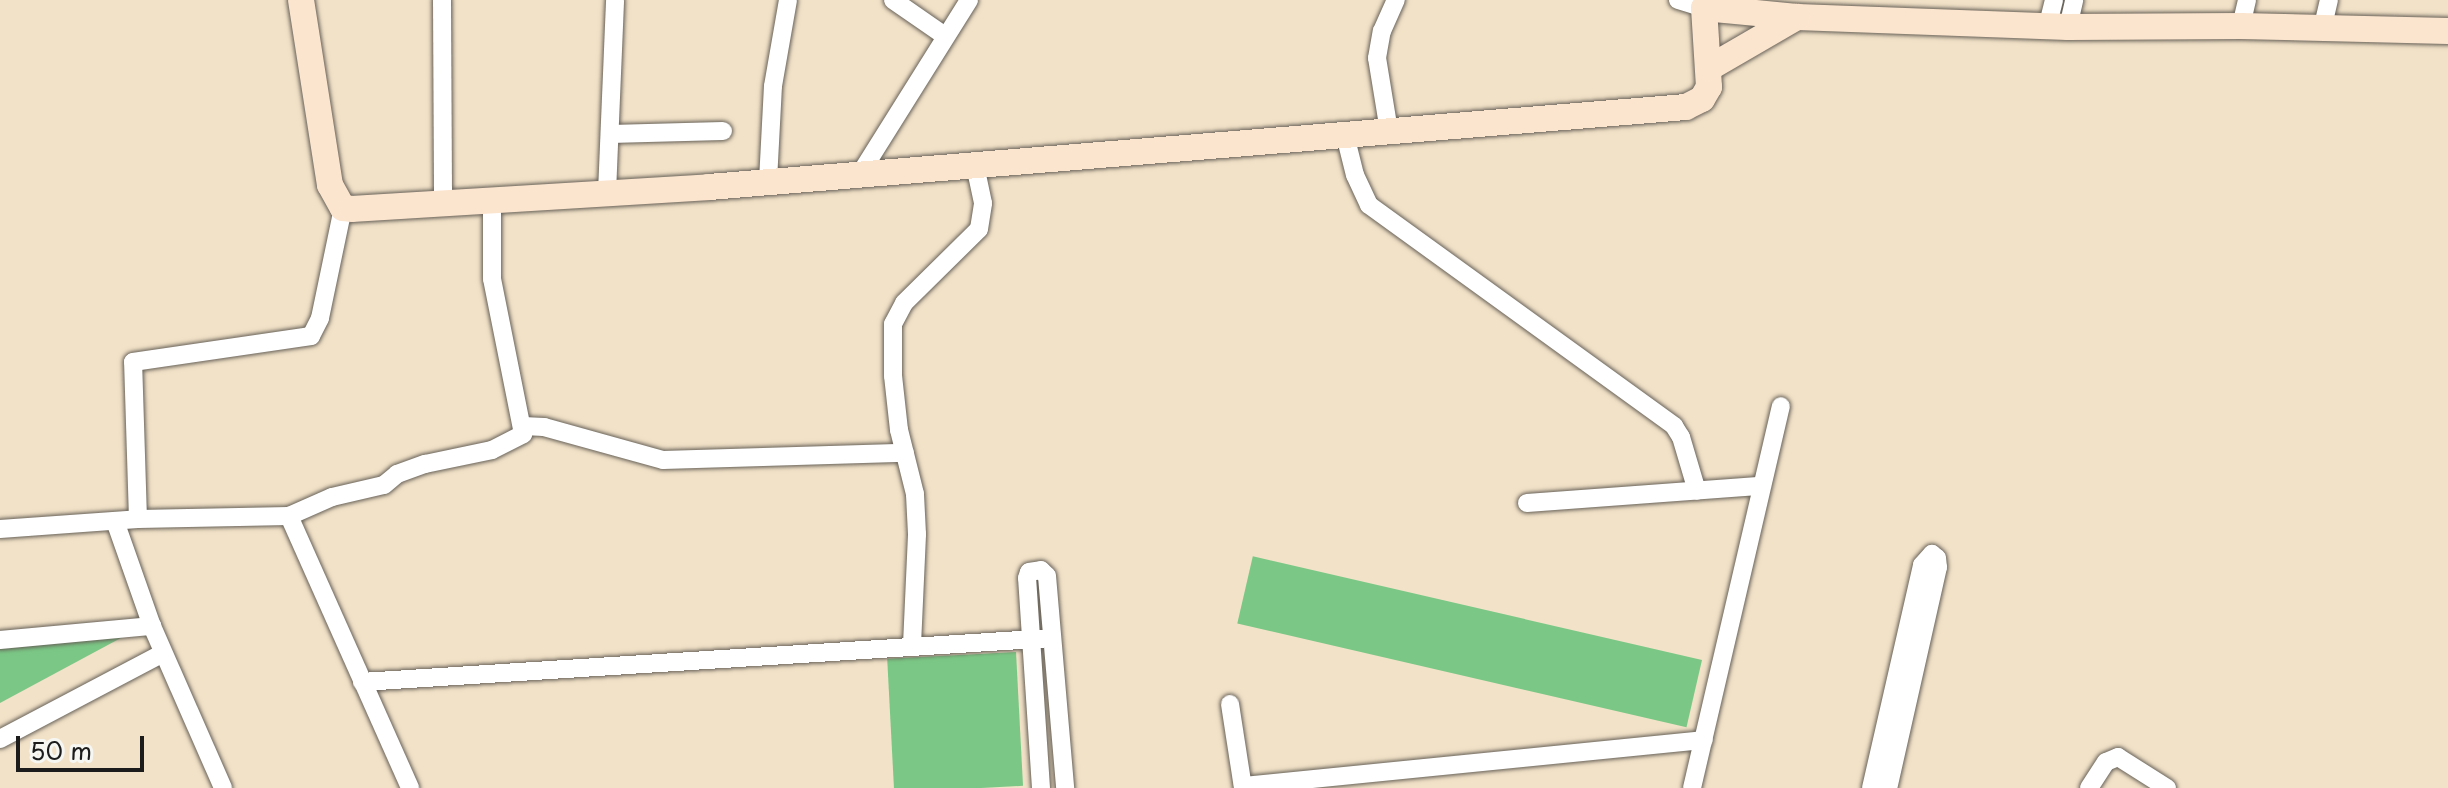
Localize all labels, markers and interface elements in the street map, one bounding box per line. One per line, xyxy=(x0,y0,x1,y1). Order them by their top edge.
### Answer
scale bar xyxy=(20,720,148,770)
text: 50 m xyxy=(30,732,92,768)

